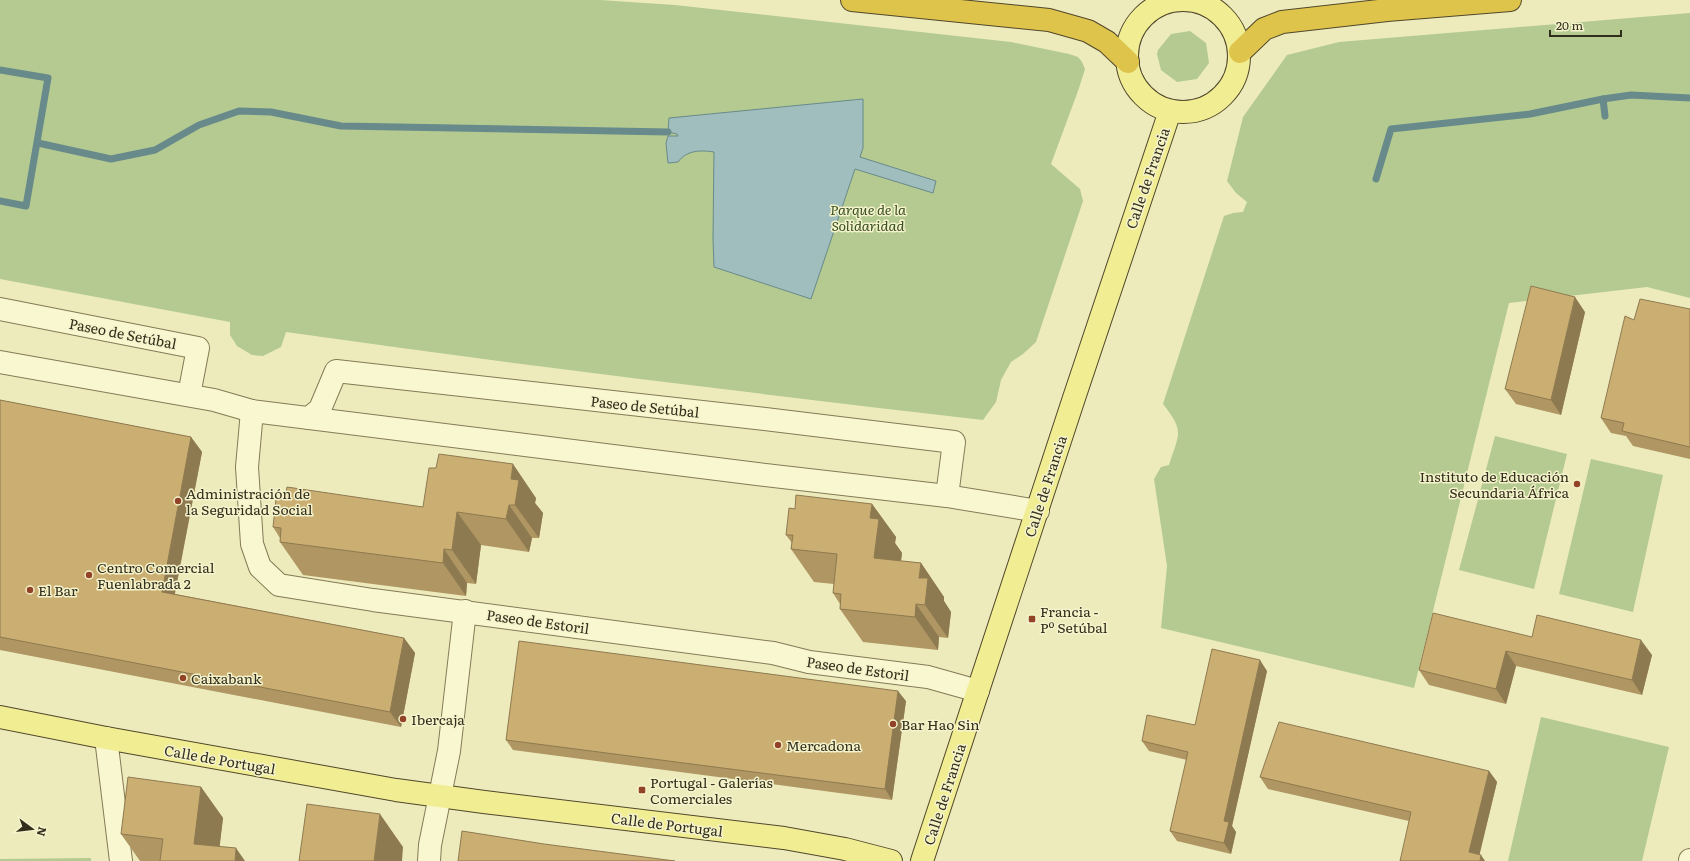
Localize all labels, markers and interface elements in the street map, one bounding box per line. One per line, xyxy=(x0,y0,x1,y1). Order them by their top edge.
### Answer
scale bar xyxy=(1550,12,1621,38)
text: 20 m xyxy=(1556,16,1583,34)
street label: Calle de Francia xyxy=(1120,124,1174,231)
park label: Parque de la Solidaridad xyxy=(830,199,906,235)
street label: Paseo de Setúbal xyxy=(67,313,179,353)
street label: Paseo de Setúbal xyxy=(590,390,701,422)
street label: Calle de Francia xyxy=(1019,432,1071,539)
place label: Instituto de Educación Secundaria África xyxy=(1419,466,1569,502)
marker: Instituto de Educación Secundaria África xyxy=(1572,479,1582,489)
place label: Administración de la Seguridad Social xyxy=(186,483,313,519)
marker: Administración de la Seguridad Social xyxy=(173,496,183,506)
place label: Centro Comercial Fuenlabrada 2 xyxy=(97,557,215,593)
marker: Centro Comercial Fuenlabrada 2 xyxy=(84,570,94,580)
place label: El Bar xyxy=(38,580,78,600)
marker: El Bar xyxy=(25,585,35,595)
place label: Francia - Pº Setúbal xyxy=(1040,601,1108,637)
street label: Paseo de Estoril xyxy=(485,604,591,638)
marker: Francia - Pº Setúbal xyxy=(1027,614,1037,624)
street label: Paseo de Estoril xyxy=(805,651,911,685)
place label: Caixabank xyxy=(191,668,262,688)
marker: Caixabank xyxy=(178,673,188,683)
place label: Ibercaja xyxy=(411,709,465,729)
marker: Ibercaja xyxy=(398,714,408,724)
place label: Bar Hao Sin xyxy=(901,714,980,734)
marker: Bar Hao Sin xyxy=(888,719,898,729)
place label: Mercadona xyxy=(786,735,862,755)
street label: Calle de Portugal xyxy=(163,739,277,779)
marker: Mercadona xyxy=(773,740,783,750)
street label: Calle de Francia xyxy=(918,740,970,847)
place label: Portugal - Galerías Comerciales xyxy=(650,772,773,808)
marker: Portugal - Galerías Comerciales xyxy=(637,785,647,795)
street label: Calle de Portugal xyxy=(610,807,724,841)
north arrow xyxy=(12,809,52,849)
text: N xyxy=(34,825,52,838)

